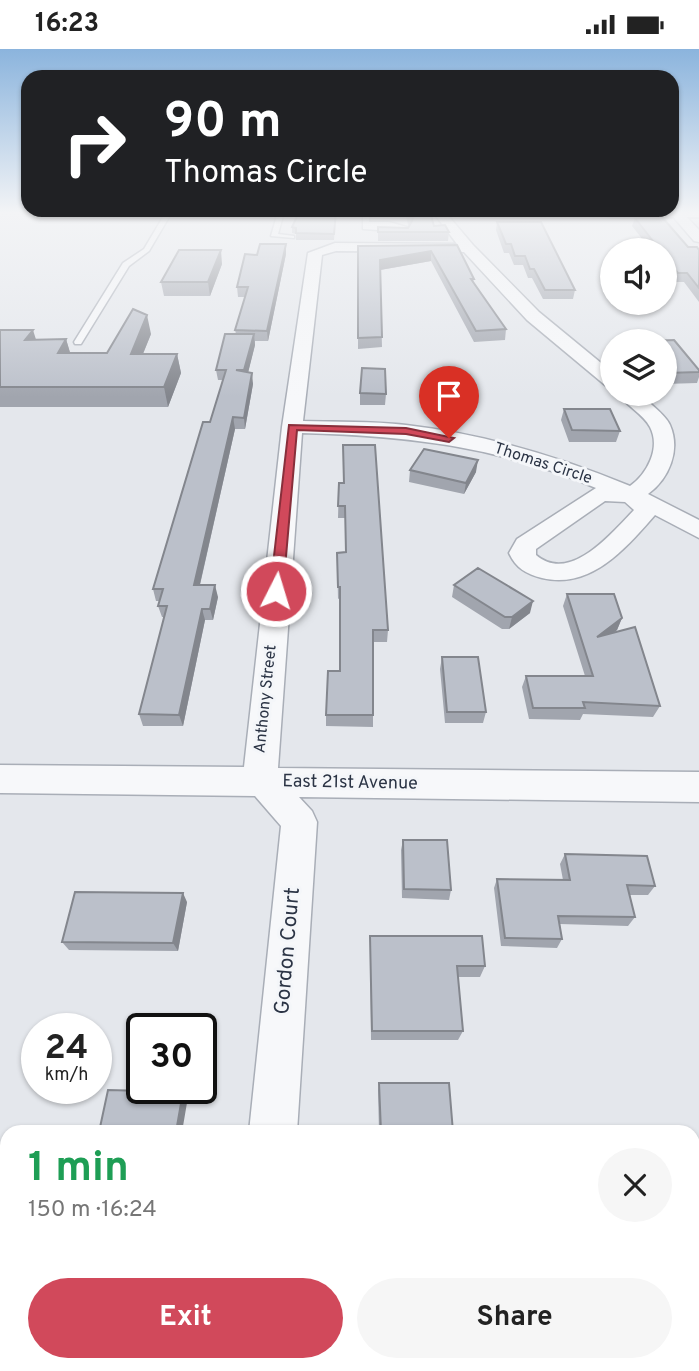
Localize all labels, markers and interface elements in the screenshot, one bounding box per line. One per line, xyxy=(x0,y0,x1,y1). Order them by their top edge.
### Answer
text: 16:23 xyxy=(35,8,99,41)
text: 90 m xyxy=(164,93,282,155)
icon: right xyxy=(49,98,140,189)
text: Thomas Circle xyxy=(164,154,368,194)
map controls xyxy=(600,238,677,406)
button: sound xyxy=(600,238,677,315)
button: layers xyxy=(600,329,677,406)
pin xyxy=(419,366,479,438)
icon: arrive xyxy=(430,377,468,415)
street label: Thomas Circle xyxy=(492,439,594,489)
position arrow xyxy=(239,554,313,628)
street label: Anthony Street xyxy=(250,644,282,754)
street label: East 21st Avenue xyxy=(282,770,418,796)
street label: Gordon Court xyxy=(269,886,307,1016)
speed limit sign: 30 xyxy=(126,1013,217,1104)
text: 24 xyxy=(45,1027,88,1071)
text: km/h xyxy=(45,1064,88,1087)
text: 1 min xyxy=(28,1143,129,1196)
button: close xyxy=(598,1148,672,1222)
text: 150 m · 16:24 xyxy=(28,1196,157,1225)
button: Exit xyxy=(28,1278,343,1358)
button: Share xyxy=(357,1278,672,1358)

